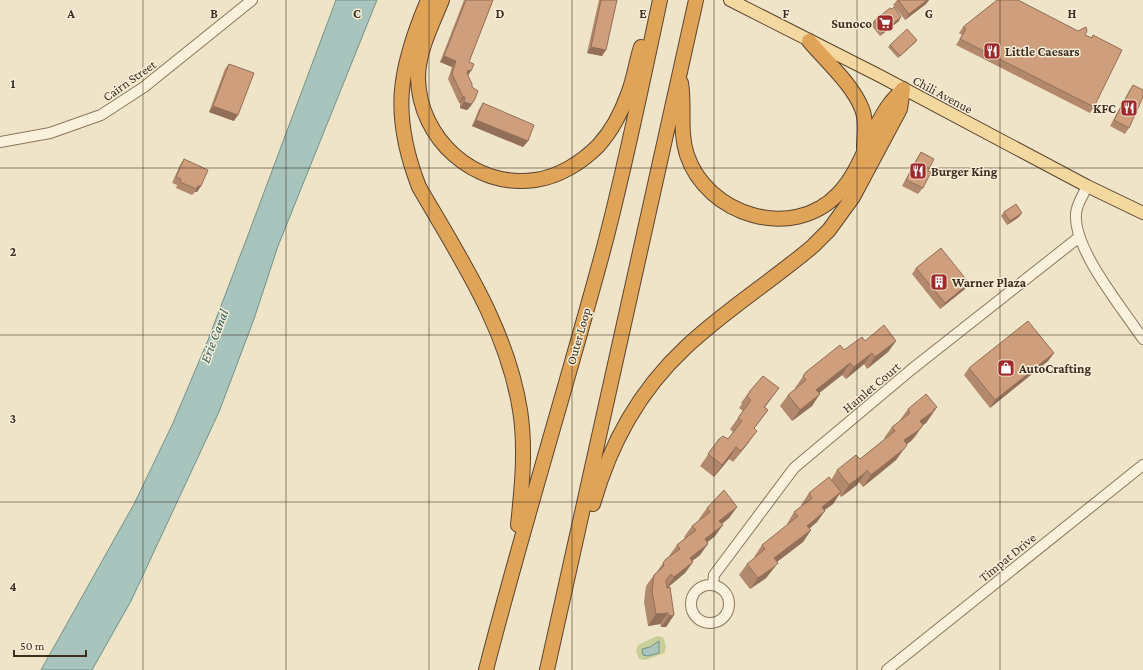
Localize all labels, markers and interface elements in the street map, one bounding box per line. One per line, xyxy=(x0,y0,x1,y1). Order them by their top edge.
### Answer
text: A xyxy=(66,6,75,21)
text: B xyxy=(210,6,218,21)
text: C xyxy=(353,6,361,21)
text: D xyxy=(496,6,505,21)
text: E xyxy=(639,6,647,21)
text: F xyxy=(783,6,790,21)
text: G xyxy=(925,6,933,21)
text: H xyxy=(1068,6,1077,21)
supermarket icon: Sunoco xyxy=(875,13,895,33)
place label: Sunoco xyxy=(831,16,872,31)
restaurant icon: Little Caesars xyxy=(982,41,1002,61)
place label: Little Caesars xyxy=(1005,44,1080,59)
street label: Cairn Street xyxy=(100,56,159,104)
street label: Chili Avenue xyxy=(910,72,975,117)
text: 1 xyxy=(11,76,16,91)
restaurant icon: KFC xyxy=(1119,98,1139,118)
place label: KFC xyxy=(1093,101,1116,116)
restaurant icon: Burger King xyxy=(908,161,928,181)
place label: Burger King xyxy=(931,164,998,179)
text: 2 xyxy=(10,244,17,259)
building icon: Warner Plaza xyxy=(929,272,949,292)
place label: Warner Plaza xyxy=(951,275,1027,290)
water label: Erie Canal xyxy=(196,306,232,365)
street label: Outer Loop xyxy=(563,306,594,366)
street label: Hamlet Court xyxy=(839,358,904,416)
shop icon: AutoCrafting xyxy=(996,358,1016,378)
place label: AutoCrafting xyxy=(1018,361,1092,376)
text: 3 xyxy=(10,411,16,426)
street label: Timpat Drive xyxy=(976,530,1039,585)
text: 4 xyxy=(9,579,17,594)
scale bar xyxy=(14,632,86,658)
text: 50 m xyxy=(20,639,45,653)

